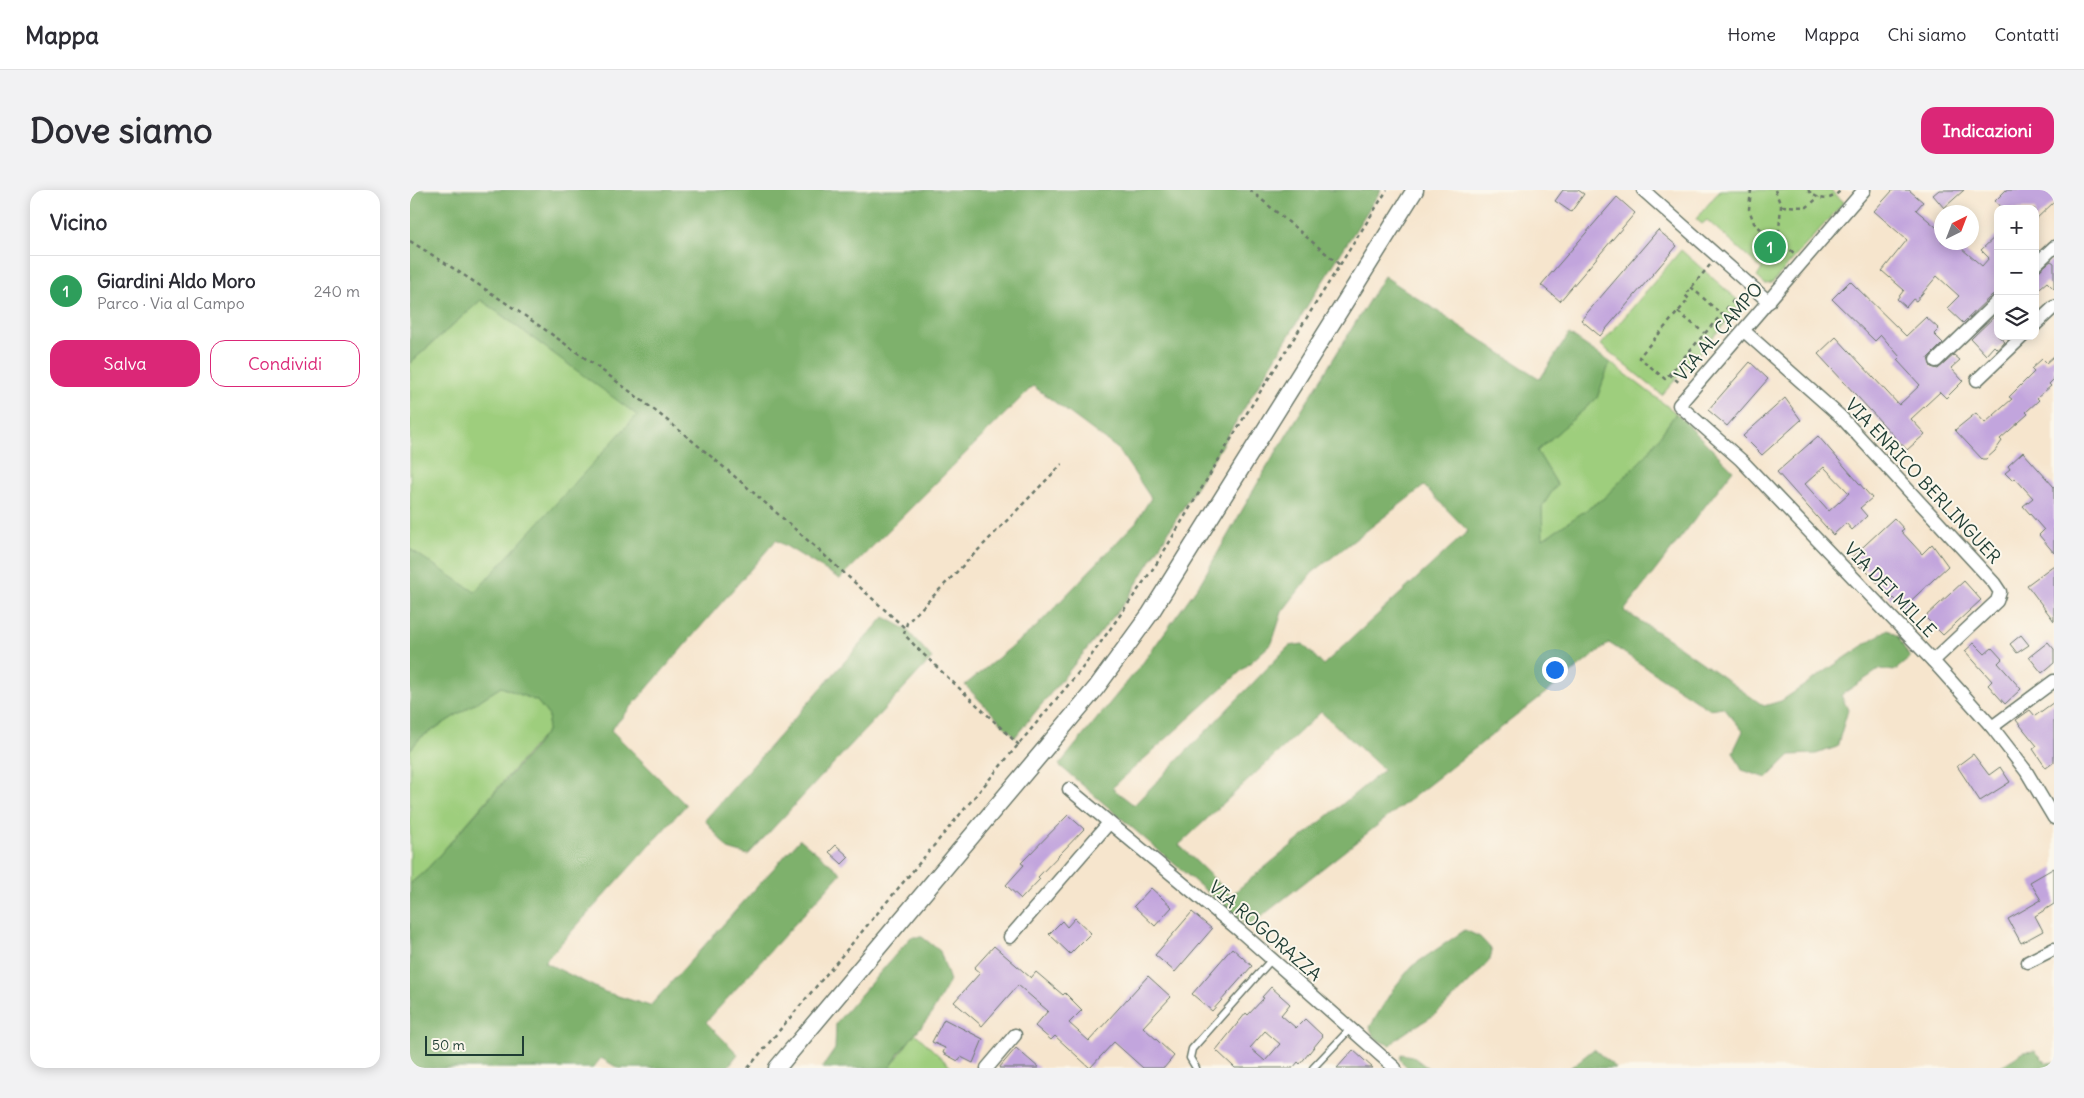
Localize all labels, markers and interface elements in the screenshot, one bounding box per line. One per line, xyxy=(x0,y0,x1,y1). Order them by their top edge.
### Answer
text: Mappa xyxy=(25,20,99,50)
text: Home xyxy=(1727,23,1776,46)
text: Mappa xyxy=(1804,23,1859,46)
text: Chi siamo xyxy=(1887,23,1966,46)
text: Contatti xyxy=(1994,23,2059,46)
button: Indicazioni xyxy=(1921,107,2054,154)
text: Dove siamo xyxy=(30,108,213,152)
north arrow xyxy=(1934,205,1979,250)
map controls xyxy=(1994,205,2039,340)
button: + xyxy=(1994,205,2039,250)
text: Vicino xyxy=(50,209,107,236)
pin: 1 xyxy=(1754,228,1786,266)
button: − xyxy=(1994,250,2039,295)
text: Giardini Aldo Moro xyxy=(97,269,256,293)
street label: VIA AL CAMPO xyxy=(1669,278,1768,386)
text: 1 xyxy=(63,281,69,301)
text: 240 m xyxy=(314,281,360,301)
text: Parco · Via al Campo xyxy=(97,293,245,313)
button: layers xyxy=(1994,295,2039,340)
button: Salva xyxy=(50,340,200,387)
button: Condividi xyxy=(210,340,360,387)
street label: VIA ENRICO BERLINGUER xyxy=(1841,393,2006,568)
street label: VIA DEI MILLE xyxy=(1839,537,1941,642)
your location xyxy=(1542,657,1568,683)
street label: VIA ROGORAZZA xyxy=(1204,875,1327,986)
scale bar xyxy=(425,1033,524,1056)
text: 50 m xyxy=(432,1036,465,1054)

